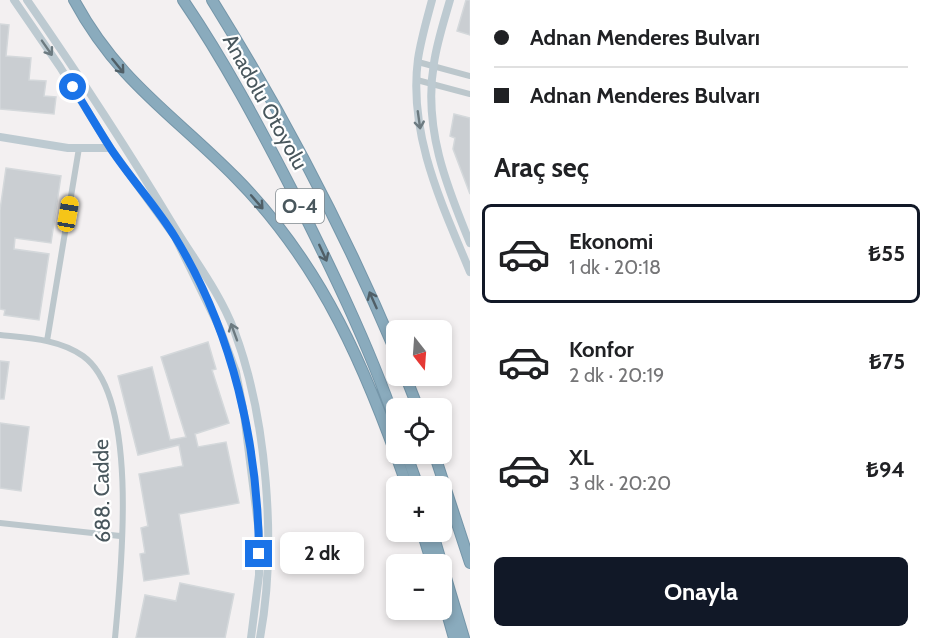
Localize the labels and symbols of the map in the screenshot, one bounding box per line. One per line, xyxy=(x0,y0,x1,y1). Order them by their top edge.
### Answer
street label: Anadolu Otoyolu xyxy=(218,30,313,174)
one-way arrow xyxy=(41,39,53,56)
one-way arrow xyxy=(111,58,124,74)
route start xyxy=(59,73,86,100)
one-way arrow xyxy=(414,109,425,129)
road number: O-4 xyxy=(276,189,324,223)
one-way arrow xyxy=(251,194,264,210)
car xyxy=(56,195,80,233)
one-way arrow xyxy=(318,244,330,262)
one-way arrow xyxy=(367,291,378,309)
north arrow xyxy=(386,320,452,386)
one-way arrow xyxy=(227,323,238,341)
street label: 688. Cadde xyxy=(88,439,115,543)
callout: 2 dk xyxy=(280,533,364,575)
route end xyxy=(245,540,272,567)

